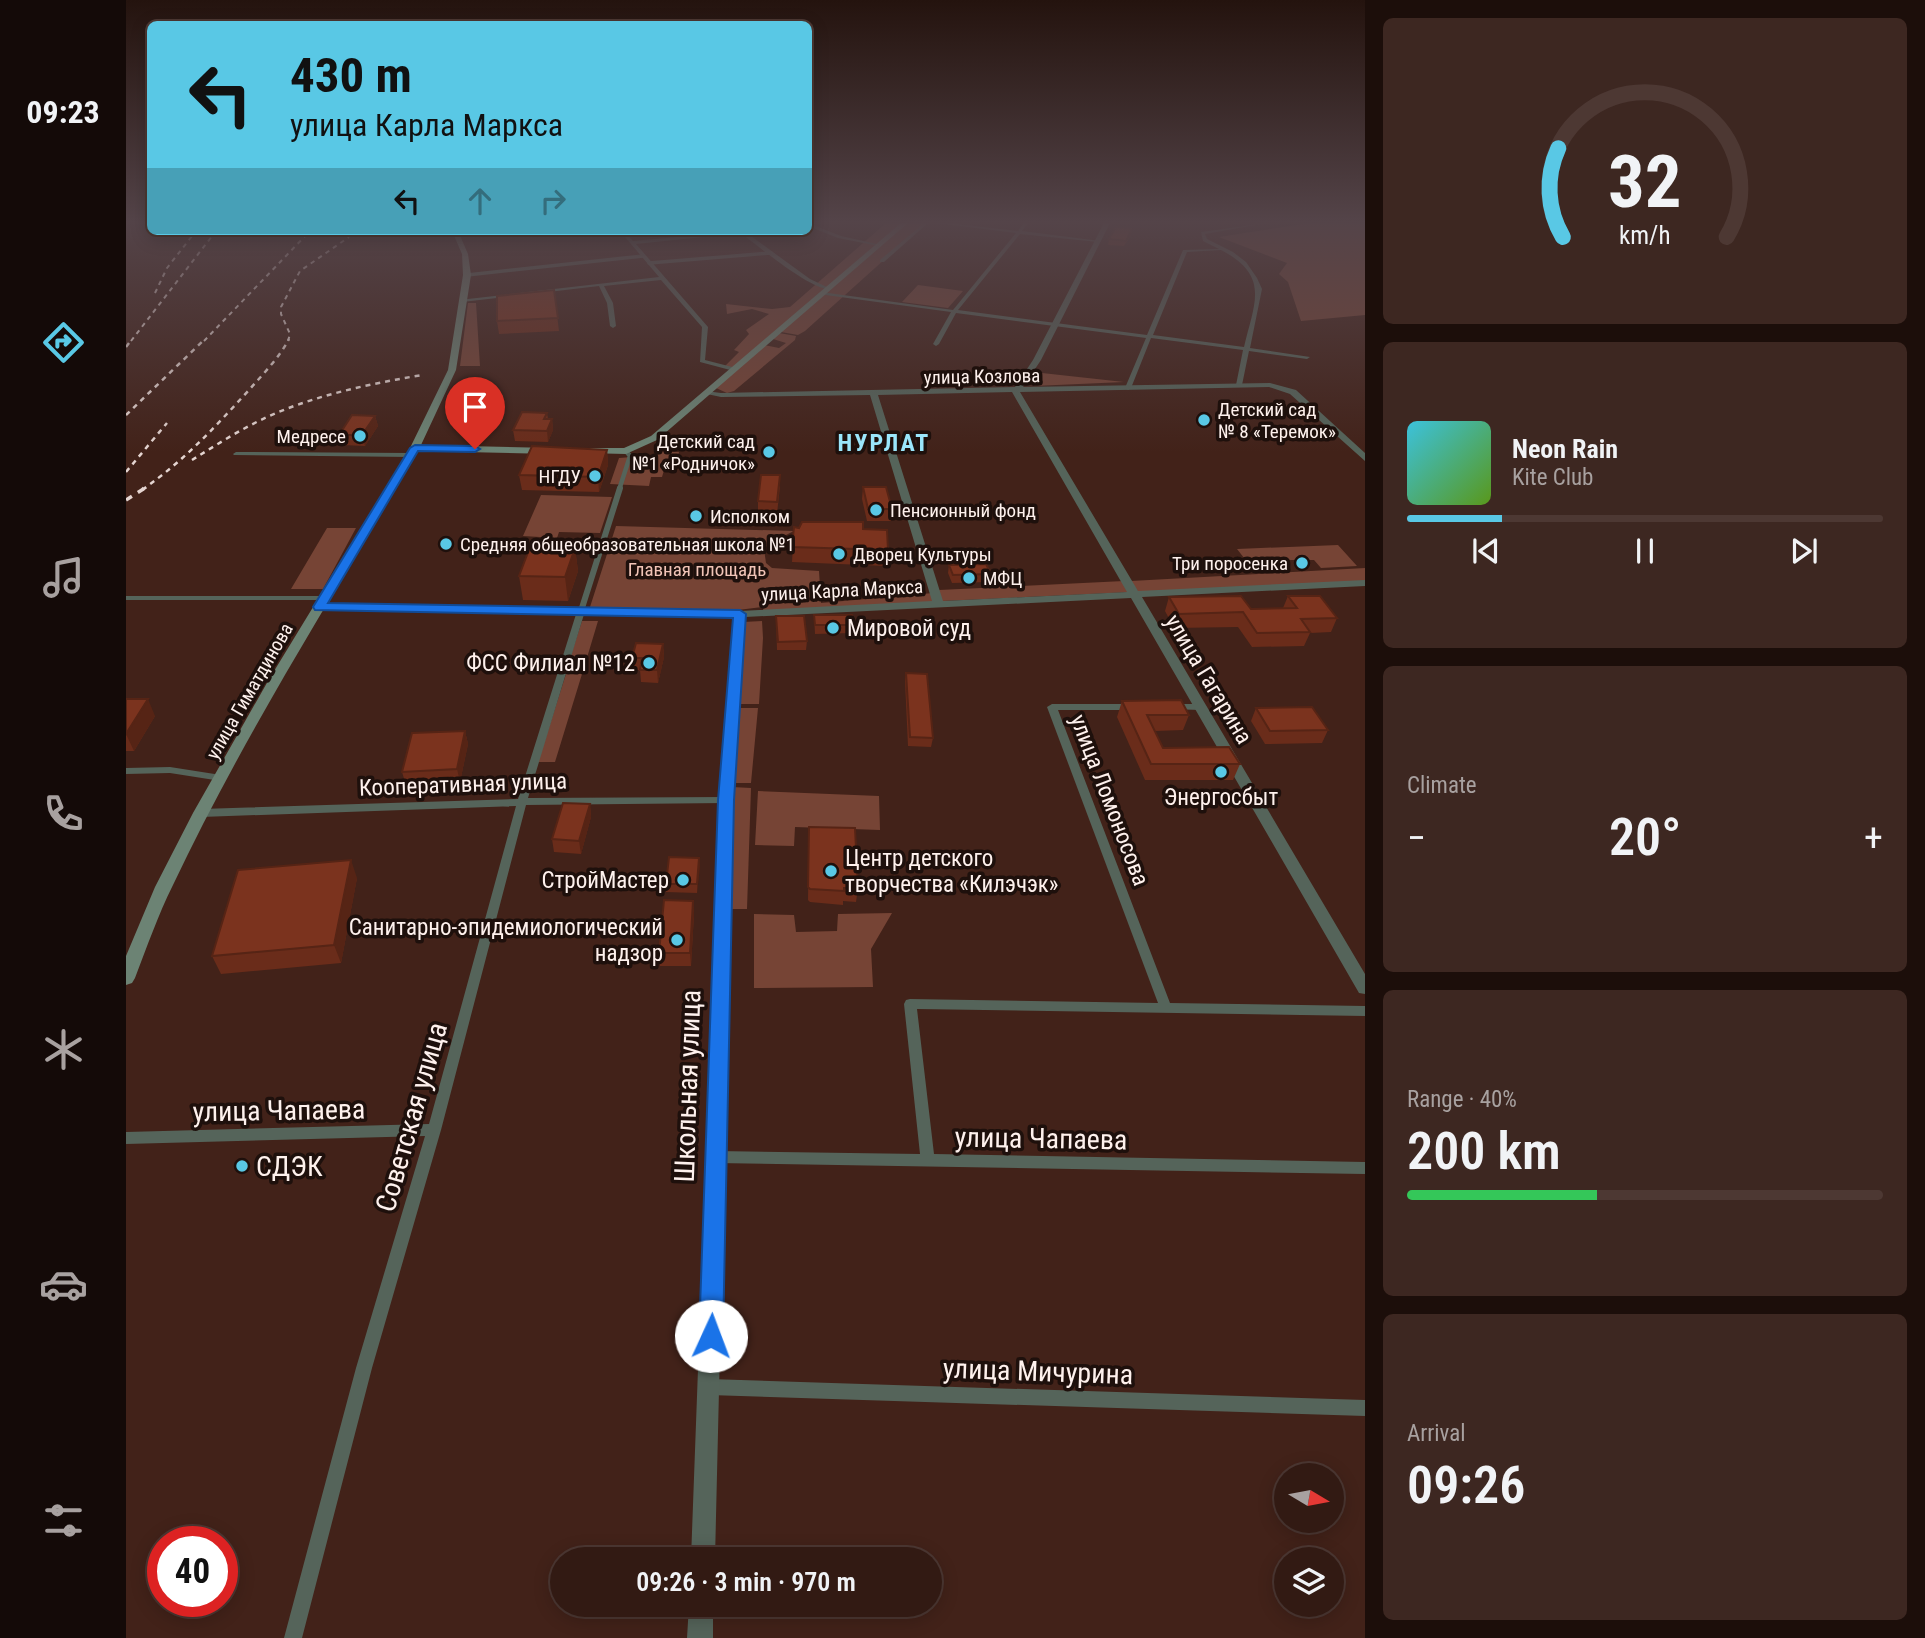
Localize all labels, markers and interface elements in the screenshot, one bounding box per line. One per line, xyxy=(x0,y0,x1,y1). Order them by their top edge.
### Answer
text: 430 m xyxy=(290,47,412,104)
icon: left xyxy=(175,49,266,140)
text: 09:23 xyxy=(26,93,100,131)
text: улица Карла Маркса xyxy=(290,106,563,144)
text: 32 xyxy=(1608,139,1682,225)
icon: left xyxy=(388,182,426,220)
icon: ahead xyxy=(461,182,499,220)
icon: right xyxy=(534,182,572,220)
text: km/h xyxy=(1619,221,1671,250)
icon: directions xyxy=(39,318,88,367)
street label: улица Козлова xyxy=(923,364,1041,389)
pin xyxy=(445,377,505,449)
icon: arrive xyxy=(456,388,494,426)
place label: Детский сад № 8 «Теремок» xyxy=(1218,398,1336,443)
marker: Детский сад № 8 «Теремок» xyxy=(1196,412,1212,428)
place label: Медресе xyxy=(277,425,346,448)
marker: Медресе xyxy=(352,428,368,444)
district label: НУРЛАТ xyxy=(838,429,930,457)
place label: Детский сад №1 «Родничок» xyxy=(632,430,755,475)
text: Neon Rain xyxy=(1512,434,1618,464)
marker: Детский сад №1 «Родничок» xyxy=(761,444,777,460)
text: Kite Club xyxy=(1512,464,1593,491)
place label: НГДУ xyxy=(539,465,581,488)
marker: НГДУ xyxy=(587,468,603,484)
place label: Пенсионный фонд xyxy=(890,499,1036,522)
marker: Пенсионный фонд xyxy=(868,502,884,518)
place label: Исполком xyxy=(710,505,790,528)
marker: Исполком xyxy=(688,508,704,524)
icon: previous xyxy=(1467,532,1505,570)
icon: pause xyxy=(1626,532,1664,570)
icon: next xyxy=(1785,532,1823,570)
place label: Средняя общеобразовательная школа №1 xyxy=(460,533,795,556)
marker: Средняя общеобразовательная школа №1 xyxy=(438,536,454,552)
place label: Дворец Культуры xyxy=(853,543,992,566)
marker: Дворец Культуры xyxy=(831,546,847,562)
place label: Три поросенка xyxy=(1172,552,1288,575)
icon: music xyxy=(39,553,88,602)
marker: Три поросенка xyxy=(1294,555,1310,571)
park label: Главная площадь xyxy=(628,558,766,581)
place label: МФЦ xyxy=(983,567,1022,590)
marker: МФЦ xyxy=(961,570,977,586)
street label: улица Карла Маркса xyxy=(760,575,924,606)
street label: улица Гагарина xyxy=(1159,610,1258,749)
place label: Мировой суд xyxy=(847,615,971,642)
street label: улица Гиматдинова xyxy=(201,619,298,764)
marker: Мировой суд xyxy=(825,620,841,636)
place label: ФСС Филиал №12 xyxy=(466,650,635,677)
marker: ФСС Филиал №12 xyxy=(641,655,657,671)
street label: улица Ломоносова xyxy=(1064,711,1155,890)
marker: Энергосбыт xyxy=(1213,764,1229,780)
street label: Кооперативная улица xyxy=(359,767,568,802)
text: Climate xyxy=(1407,772,1477,799)
place label: Энергосбыт xyxy=(1164,784,1278,811)
icon: phone xyxy=(39,789,88,838)
text: 20° xyxy=(1609,807,1681,868)
text: − xyxy=(1407,816,1426,860)
text: + xyxy=(1864,816,1883,860)
place label: Центр детского творчества «Килэчэк» xyxy=(845,845,1058,898)
marker: Центр детского творчества «Килэчэк» xyxy=(823,863,839,879)
place label: СтройМастер xyxy=(542,867,669,894)
marker: СтройМастер xyxy=(675,872,691,888)
place label: Санитарно-эпидемиологический надзор xyxy=(349,914,663,967)
marker: Санитарно-эпидемиологический надзор xyxy=(669,932,685,948)
street label: Школьная улица xyxy=(668,989,707,1183)
street label: Советская улица xyxy=(369,1019,454,1216)
icon: climate xyxy=(39,1025,88,1074)
text: Range · 40% xyxy=(1407,1086,1517,1113)
street label: улица Чапаева xyxy=(192,1092,366,1129)
street label: улица Чапаева xyxy=(954,1120,1128,1157)
text: 200 km xyxy=(1407,1121,1561,1182)
place label: СДЭК xyxy=(256,1150,323,1183)
marker: СДЭК xyxy=(234,1158,250,1174)
icon: car xyxy=(39,1260,88,1309)
position arrow xyxy=(674,1299,748,1373)
street label: улица Мичурина xyxy=(942,1352,1134,1391)
text: Arrival xyxy=(1407,1420,1466,1447)
text: 09:26 xyxy=(1407,1455,1525,1516)
north arrow xyxy=(1274,1463,1344,1533)
map controls xyxy=(1274,1463,1344,1617)
icon: filters xyxy=(39,1496,88,1545)
speed limit sign: 40 xyxy=(147,1526,238,1617)
button: layers xyxy=(1274,1547,1344,1617)
text: 09:26 · 3 min · 970 m xyxy=(636,1567,856,1597)

